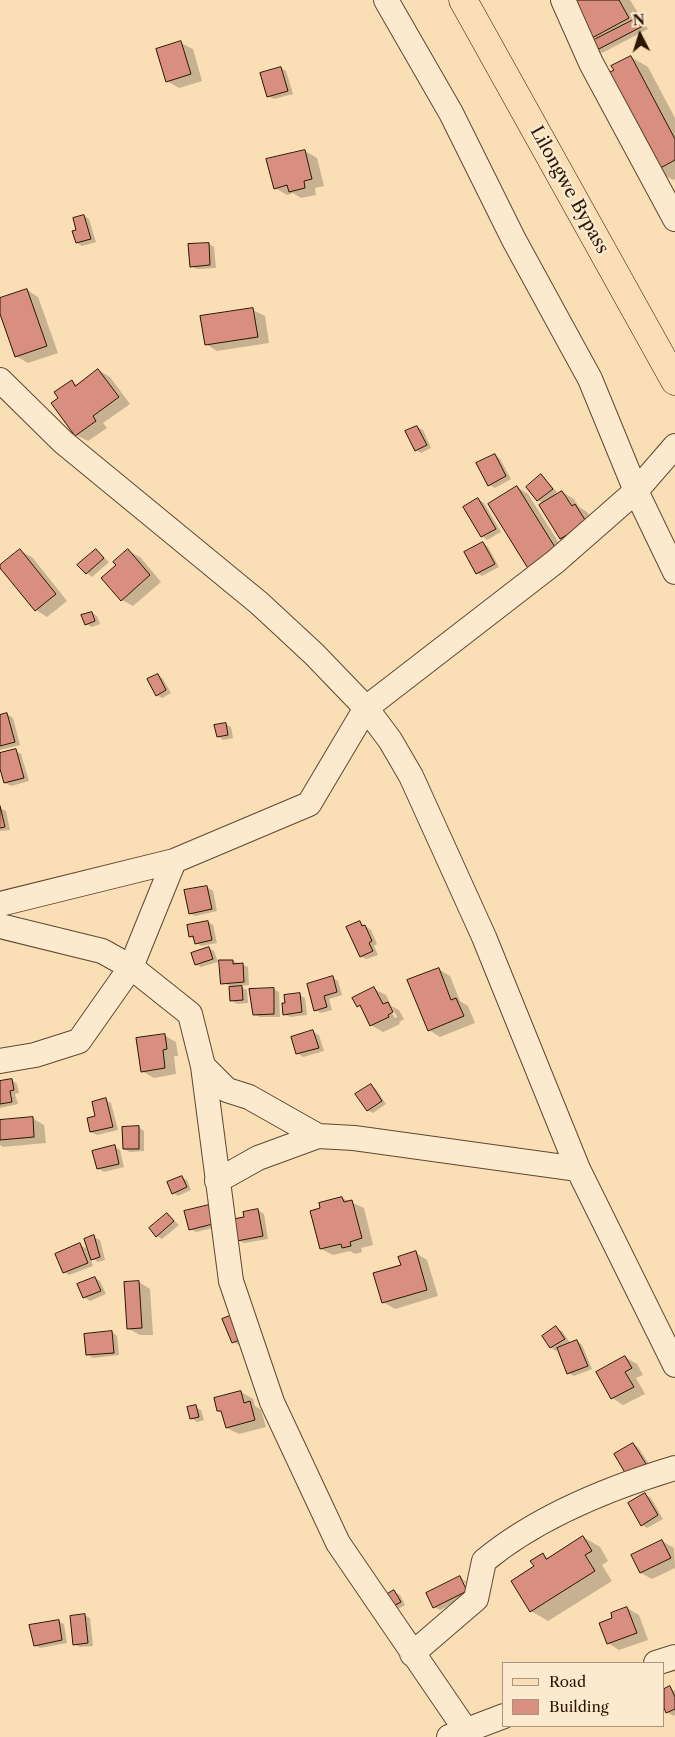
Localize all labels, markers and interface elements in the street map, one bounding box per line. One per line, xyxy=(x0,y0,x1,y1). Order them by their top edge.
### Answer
north arrow xyxy=(615,10,665,60)
text: N xyxy=(632,11,646,30)
street label: Lilongwe Bypass xyxy=(525,122,613,258)
legend xyxy=(502,1662,665,1727)
text: Road xyxy=(549,1672,586,1691)
text: Building xyxy=(549,1697,609,1716)

